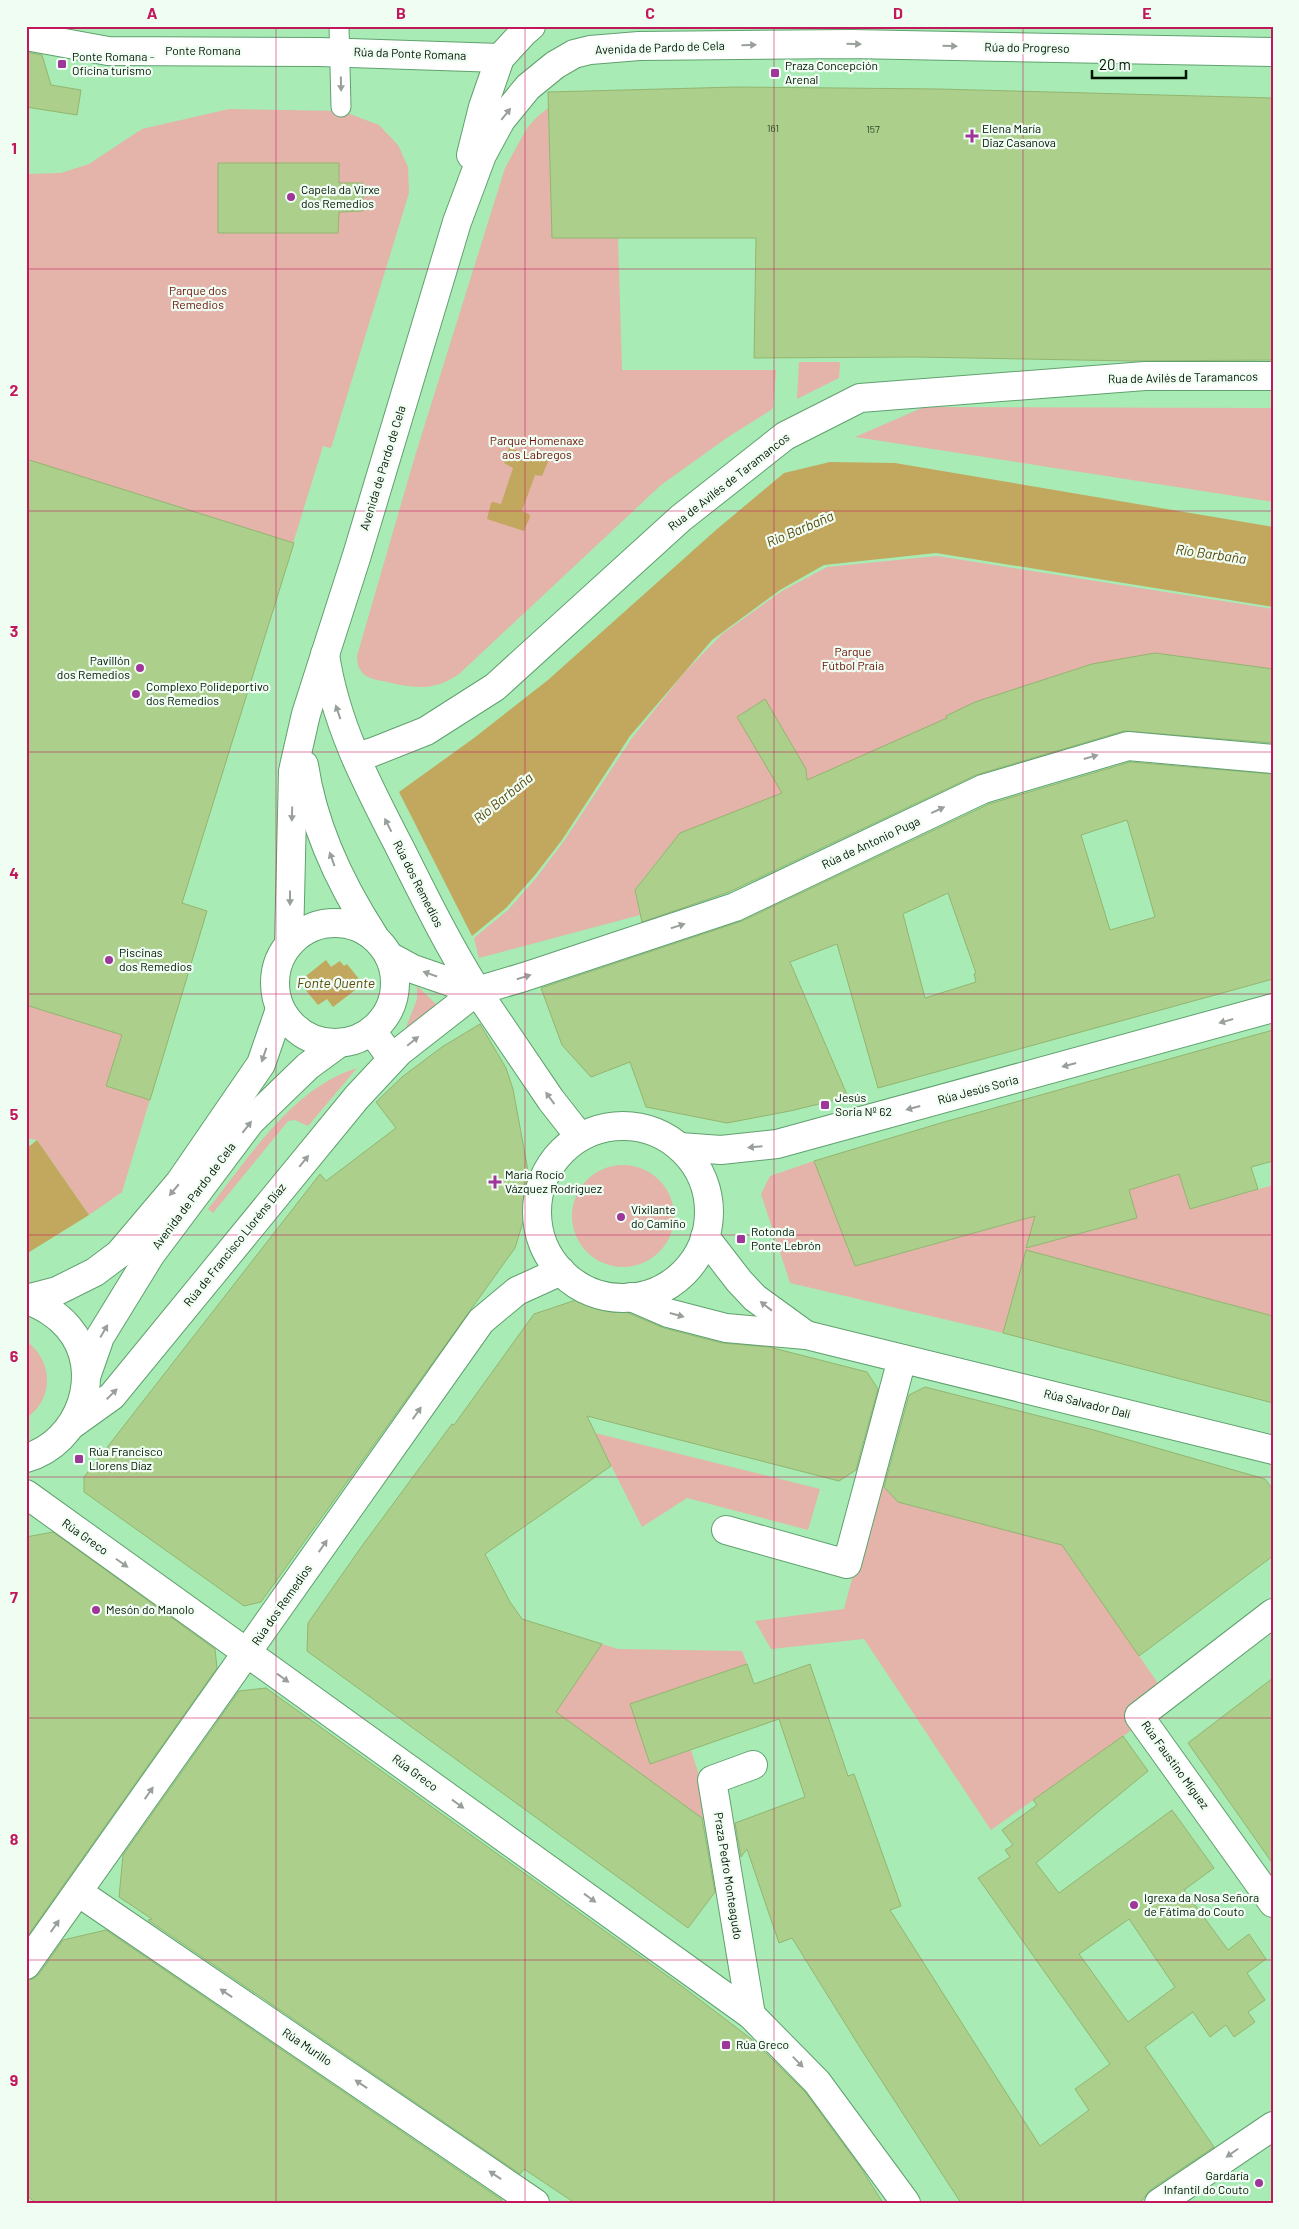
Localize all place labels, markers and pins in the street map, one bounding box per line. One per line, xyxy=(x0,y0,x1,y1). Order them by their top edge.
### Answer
place label: Ponte Romana - Oficina turismo xyxy=(72,49,155,77)
marker: Ponte Romana - Oficina turismo xyxy=(56,58,68,70)
place label: Praza Concepción Arenal xyxy=(785,58,878,86)
marker: Praza Concepción Arenal xyxy=(769,67,781,79)
place label: Elena María Diaz Casanova xyxy=(982,121,1056,149)
marker: Elena María Diaz Casanova xyxy=(966,130,978,142)
place label: Capela da Virxe dos Remedios xyxy=(301,182,380,210)
marker: Capela da Virxe dos Remedios xyxy=(285,191,297,203)
place label: Pavillón dos Remedios xyxy=(57,653,130,681)
marker: Pavillón dos Remedios xyxy=(134,662,146,674)
place label: Complexo Polideportivo dos Remedios xyxy=(146,679,269,707)
marker: Complexo Polideportivo dos Remedios xyxy=(130,688,142,700)
place label: Piscinas dos Remedios xyxy=(119,945,192,973)
marker: Piscinas dos Remedios xyxy=(103,954,115,966)
place label: Jesús Soria Nº 62 xyxy=(835,1090,892,1118)
marker: Jesús Soria Nº 62 xyxy=(819,1099,831,1111)
place label: María Rocío Vázquez Rodríguez xyxy=(505,1167,602,1195)
marker: María Rocío Vázquez Rodríguez xyxy=(489,1176,501,1188)
place label: Vixilante do Camiño xyxy=(631,1202,686,1230)
marker: Vixilante do Camiño xyxy=(615,1211,627,1223)
place label: Rotonda Ponte Lebrón xyxy=(751,1224,821,1252)
marker: Rotonda Ponte Lebrón xyxy=(735,1233,747,1245)
place label: Rúa Francisco Llorens Díaz xyxy=(89,1444,163,1472)
marker: Rúa Francisco Llorens Díaz xyxy=(73,1453,85,1465)
place label: Mesón do Manolo xyxy=(106,1602,194,1616)
marker: Mesón do Manolo xyxy=(90,1604,102,1616)
place label: Igrexa da Nosa Señora de Fátima do Couto xyxy=(1144,1890,1259,1918)
marker: Igrexa da Nosa Señora de Fátima do Couto xyxy=(1128,1899,1140,1911)
place label: Rúa Greco xyxy=(736,2037,789,2051)
marker: Rúa Greco xyxy=(720,2039,732,2051)
place label: Gardaría Infantil do Couto xyxy=(1164,2168,1249,2196)
marker: Gardaría Infantil do Couto xyxy=(1253,2177,1265,2189)

